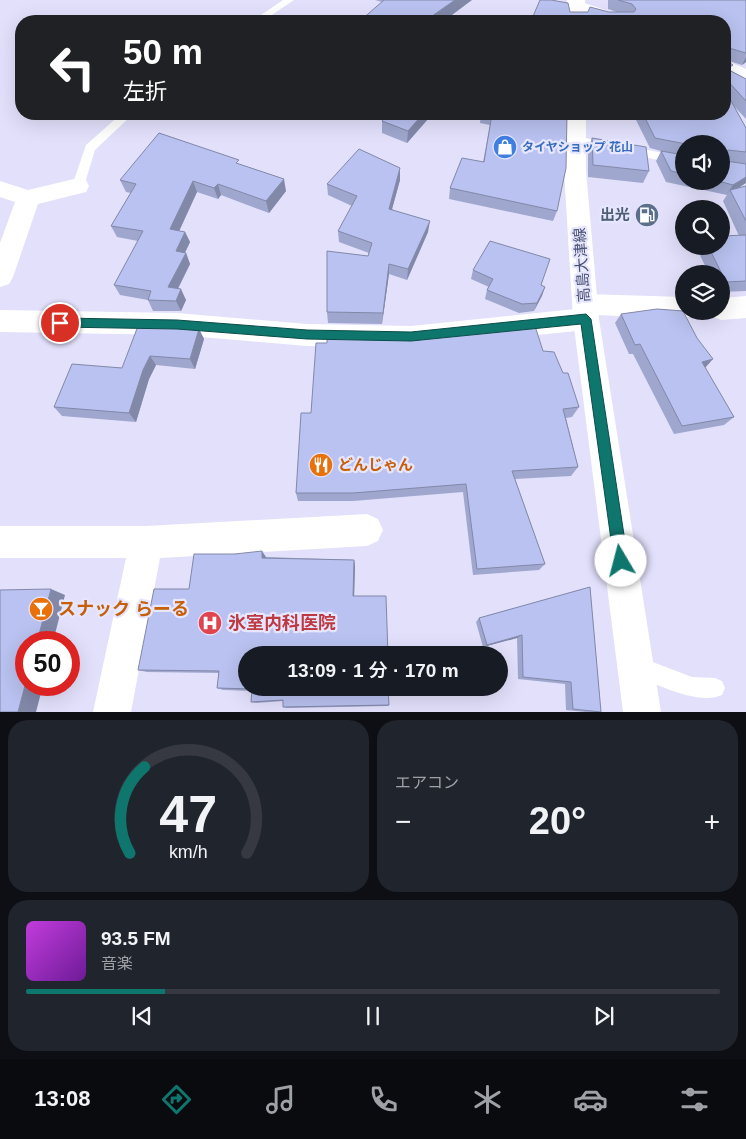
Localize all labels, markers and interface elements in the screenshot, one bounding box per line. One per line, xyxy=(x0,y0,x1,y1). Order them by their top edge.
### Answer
text: 50 m xyxy=(123,32,203,71)
icon: left xyxy=(40,35,105,100)
text: 左折 xyxy=(123,79,167,104)
shop icon: タイヤショップ 花山 xyxy=(492,134,518,160)
map controls xyxy=(675,135,730,320)
button: sound xyxy=(675,135,730,190)
place label: タイヤショップ 花山 xyxy=(522,140,633,154)
button: search xyxy=(675,200,730,255)
fuel station icon: 出光 xyxy=(634,202,660,228)
place label: 出光 xyxy=(600,206,630,223)
street label: 高島大津線 xyxy=(570,227,593,303)
button: layers xyxy=(675,265,730,320)
pin xyxy=(39,302,81,344)
icon: arrive xyxy=(46,309,74,337)
restaurant icon: どんじゃん xyxy=(308,452,334,478)
place label: どんじゃん xyxy=(338,456,413,473)
position arrow xyxy=(594,534,646,586)
bar icon: スナック らーる xyxy=(28,596,54,622)
place label: スナック らーる xyxy=(58,599,189,619)
hospital icon: 氷室内科医院 xyxy=(197,610,223,636)
place label: 氷室内科医院 xyxy=(228,613,336,633)
speed limit sign: 50 xyxy=(15,631,80,696)
text: 13:09 · 1 分 · 170 m xyxy=(287,660,459,681)
text: エアコン xyxy=(395,774,459,791)
text: 47 xyxy=(160,785,217,843)
text: 20° xyxy=(529,800,586,842)
text: − xyxy=(395,806,411,837)
text: + xyxy=(704,806,720,837)
text: km/h xyxy=(169,842,208,862)
text: 93.5 FM xyxy=(101,928,171,949)
text: 音楽 xyxy=(101,955,133,972)
icon: previous xyxy=(128,1002,156,1030)
icon: pause xyxy=(359,1002,387,1030)
icon: next xyxy=(590,1002,618,1030)
icon: directions xyxy=(159,1082,194,1117)
icon: music xyxy=(263,1082,298,1117)
icon: phone xyxy=(366,1082,401,1117)
icon: climate xyxy=(470,1082,505,1117)
icon: car xyxy=(573,1082,608,1117)
icon: filters xyxy=(677,1082,712,1117)
text: 13:08 xyxy=(34,1086,91,1111)

